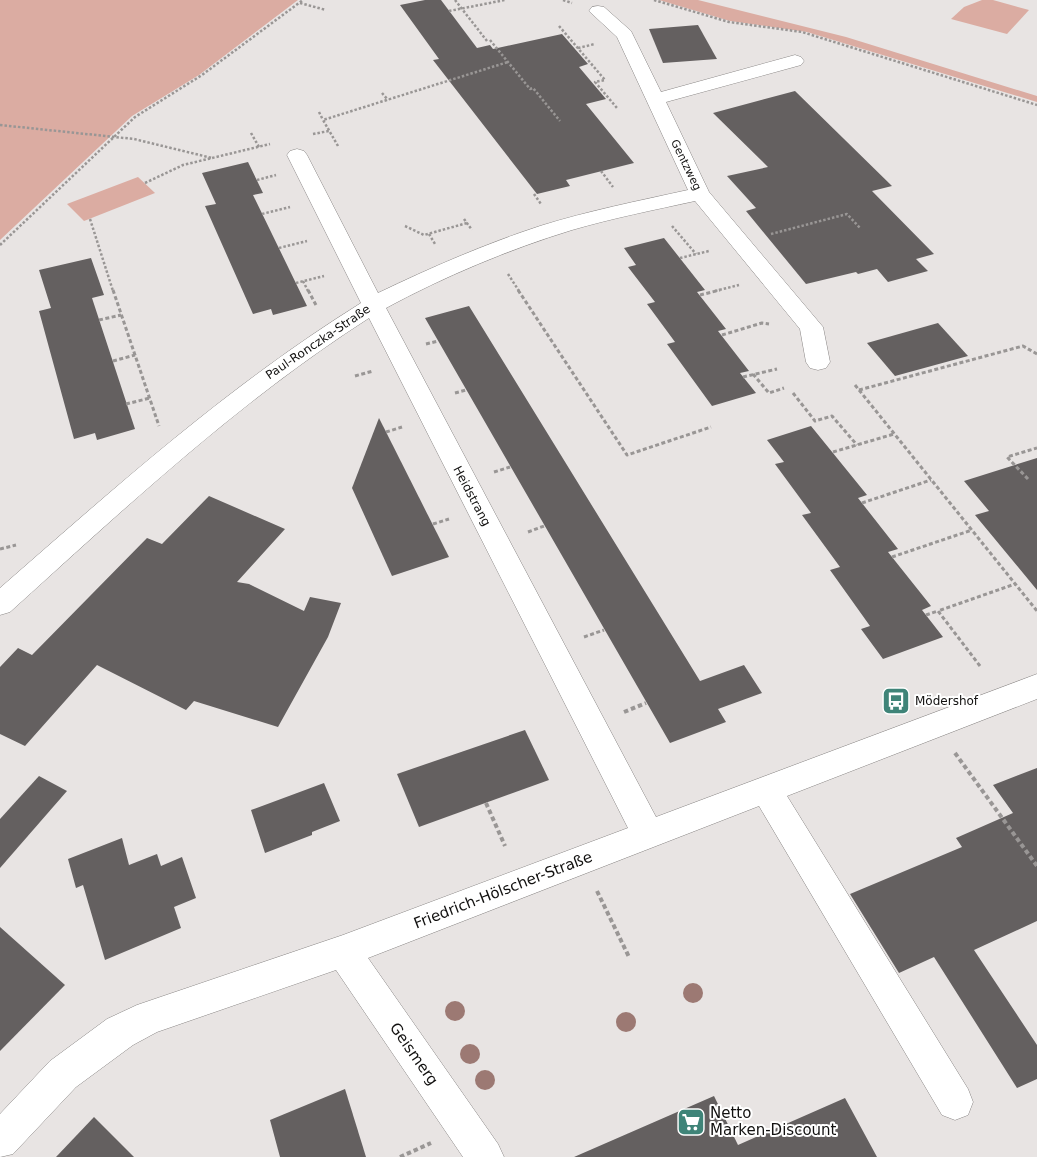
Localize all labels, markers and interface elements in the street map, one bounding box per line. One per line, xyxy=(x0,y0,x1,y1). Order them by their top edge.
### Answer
street label: Gentzweg xyxy=(668,137,704,193)
street label: Paul-Ronczka-Straße xyxy=(263,302,373,382)
street label: Heidstrang xyxy=(450,464,494,528)
bus stop icon: Mödershof xyxy=(881,686,911,716)
place label: Mödershof xyxy=(915,694,979,708)
street label: Friedrich-Hölscher-Straße xyxy=(411,848,595,932)
street label: Geismerg xyxy=(386,1019,442,1089)
place label: Netto Marken-Discount xyxy=(710,1104,837,1139)
supermarket icon: Netto Marken-Discount xyxy=(676,1107,706,1137)

